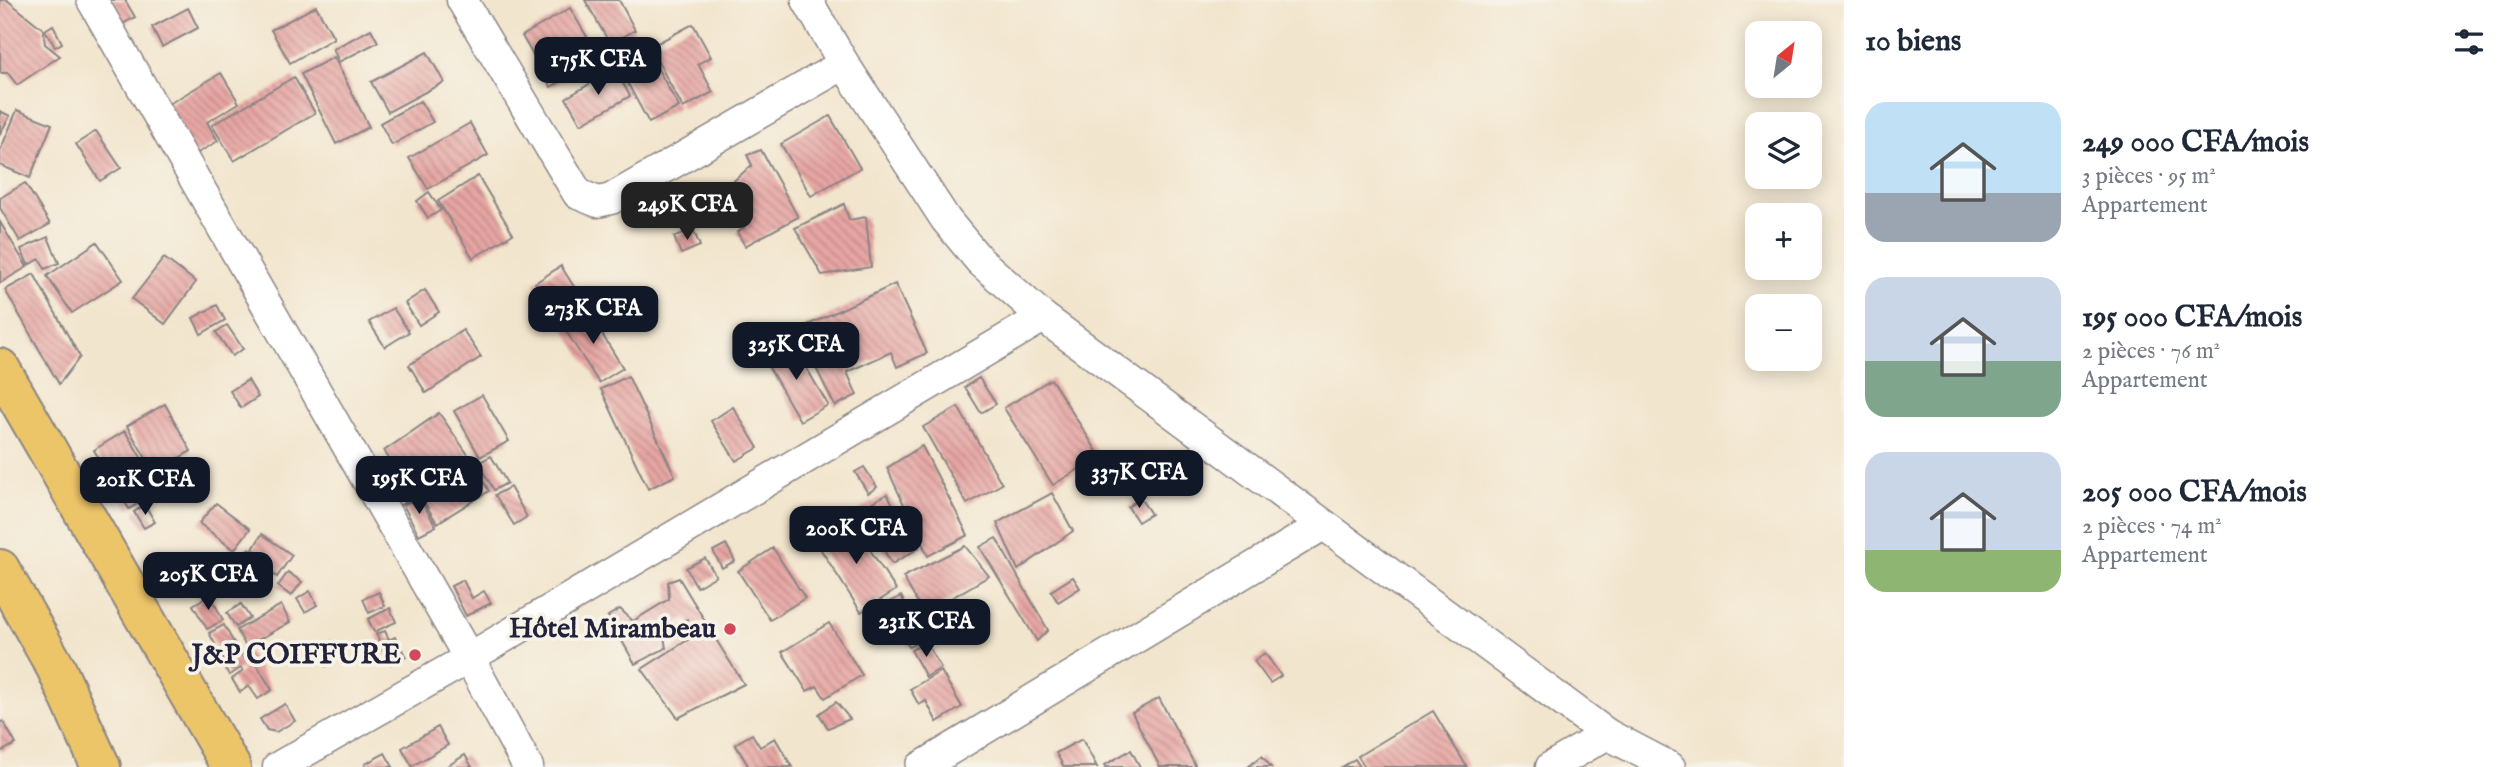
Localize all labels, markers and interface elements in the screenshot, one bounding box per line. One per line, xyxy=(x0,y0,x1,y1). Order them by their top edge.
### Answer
north arrow xyxy=(1745,21,1822,98)
map controls xyxy=(1745,21,1822,371)
text: 10 biens xyxy=(1865,23,1961,61)
icon: filters xyxy=(2450,23,2488,61)
pin: 175K CFA xyxy=(526,38,670,97)
text: 175K CFA xyxy=(550,45,646,74)
button: layers xyxy=(1745,112,1822,189)
text: 249 000 CFA/mois xyxy=(2082,124,2309,162)
icon: home xyxy=(1921,130,2005,214)
text: 3 pièces · 95 m² xyxy=(2082,162,2216,191)
pin: 249K CFA xyxy=(615,182,759,242)
text: 249K CFA xyxy=(637,190,737,219)
text: Appartement xyxy=(2082,191,2208,220)
button: + xyxy=(1745,203,1822,280)
pin: 273K CFA xyxy=(521,286,665,346)
text: 273K CFA xyxy=(544,294,642,323)
button: − xyxy=(1745,294,1822,371)
text: 195 000 CFA/mois xyxy=(2082,299,2302,337)
icon: home xyxy=(1921,305,2005,389)
pin: 325K CFA xyxy=(724,322,868,382)
text: 325K CFA xyxy=(748,330,844,359)
text: 2 pièces · 76 m² xyxy=(2082,337,2220,366)
text: Appartement xyxy=(2082,366,2208,395)
pin: 337K CFA xyxy=(1067,450,1211,510)
pin: 195K CFA xyxy=(347,456,491,516)
pin: 201K CFA xyxy=(73,458,217,517)
text: 337K CFA xyxy=(1091,458,1187,487)
text: 195K CFA xyxy=(372,464,466,493)
text: 201K CFA xyxy=(96,465,194,494)
text: 205 000 CFA/mois xyxy=(2082,474,2307,512)
icon: home xyxy=(1921,480,2005,564)
pin: 200K CFA xyxy=(784,506,928,566)
text: 2 pièces · 74 m² xyxy=(2082,512,2222,541)
text: 200K CFA xyxy=(805,514,907,543)
text: Appartement xyxy=(2082,541,2208,570)
pin: 205K CFA xyxy=(136,552,280,612)
text: 205K CFA xyxy=(159,560,257,589)
pin: 231K CFA xyxy=(854,600,998,659)
text: 231K CFA xyxy=(878,607,974,636)
place label: Hôtel Mirambeau xyxy=(509,612,716,647)
marker: Hôtel Mirambeau xyxy=(722,621,738,637)
place label: J&P COIFFURE xyxy=(187,638,402,673)
marker: J&P COIFFURE xyxy=(407,647,423,663)

